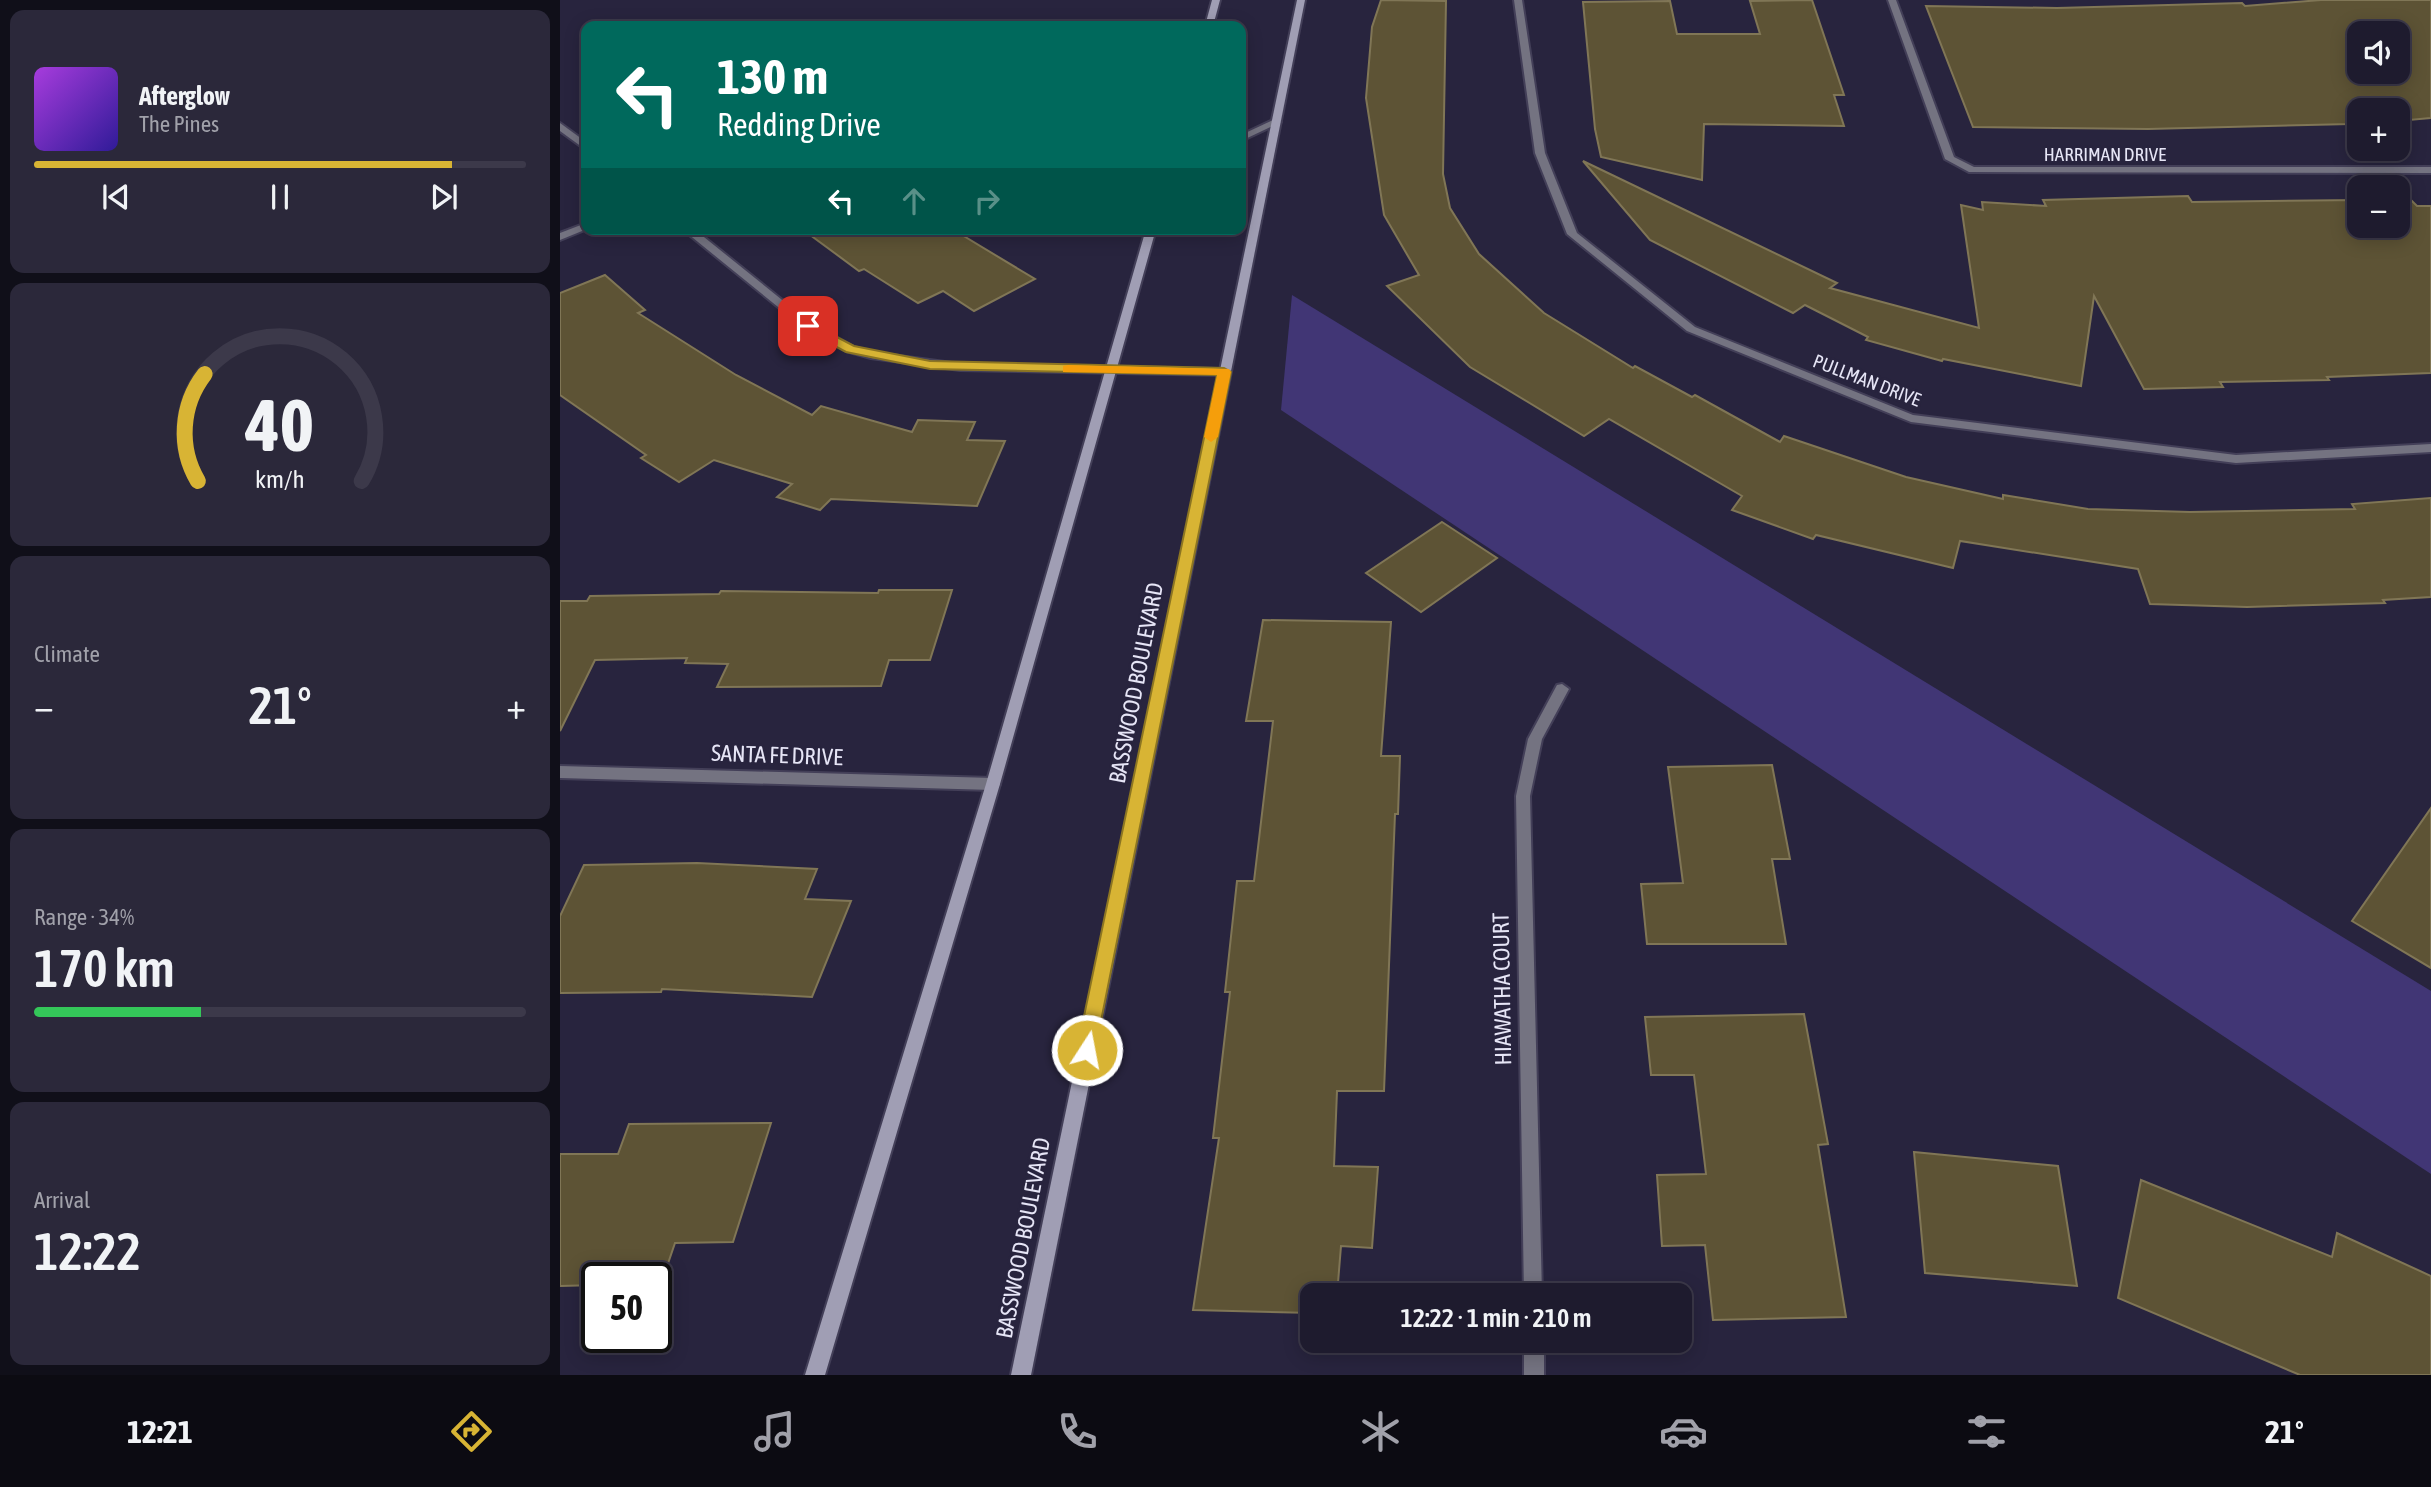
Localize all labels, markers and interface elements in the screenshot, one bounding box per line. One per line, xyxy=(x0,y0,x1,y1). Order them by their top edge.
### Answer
map controls xyxy=(2347,21,2410,238)
button: sound xyxy=(2347,21,2410,84)
text: 130 m xyxy=(717,48,828,104)
icon: left xyxy=(602,49,693,140)
text: Afterglow xyxy=(139,81,230,111)
button: + xyxy=(2347,98,2410,161)
text: Redding Drive xyxy=(717,106,881,143)
text: The Pines xyxy=(139,111,219,137)
street label: HARRIMAN DRIVE xyxy=(2044,143,2166,165)
button: − xyxy=(2347,175,2410,238)
icon: previous xyxy=(97,178,135,216)
icon: pause xyxy=(261,178,299,216)
icon: next xyxy=(425,178,463,216)
icon: left xyxy=(822,182,860,220)
icon: ahead xyxy=(895,182,933,220)
icon: right xyxy=(968,182,1006,220)
pin xyxy=(778,296,838,356)
icon: arrive xyxy=(789,307,827,345)
street label: PULLMAN DRIVE xyxy=(1810,349,1924,411)
text: 40 xyxy=(245,383,314,466)
text: km/h xyxy=(255,464,305,492)
street label: BASSWOOD BOULEVARD xyxy=(1104,580,1168,786)
text: Climate xyxy=(34,641,100,667)
text: 21° xyxy=(248,675,312,735)
text: − xyxy=(34,684,54,727)
text: + xyxy=(506,684,526,727)
street label: SANTA FE DRIVE xyxy=(711,740,843,770)
text: Range · 34% xyxy=(34,904,134,930)
street label: HIAWATHA COURT xyxy=(1488,912,1516,1066)
text: 170 km xyxy=(34,938,175,998)
position arrow xyxy=(1050,1013,1124,1087)
street label: BASSWOOD BOULEVARD xyxy=(991,1135,1055,1341)
text: Arrival xyxy=(34,1187,90,1213)
text: 12:22 xyxy=(34,1221,141,1281)
speed limit sign: 50 xyxy=(581,1262,672,1353)
text: 12:22 · 1 min · 210 m xyxy=(1401,1303,1591,1333)
icon: directions xyxy=(447,1407,496,1456)
icon: music xyxy=(750,1407,799,1456)
icon: phone xyxy=(1053,1407,1102,1456)
icon: climate xyxy=(1356,1407,1405,1456)
icon: car xyxy=(1659,1407,1708,1456)
icon: filters xyxy=(1962,1407,2011,1456)
text: 12:21 xyxy=(127,1413,193,1450)
text: 21° xyxy=(2265,1413,2304,1450)

